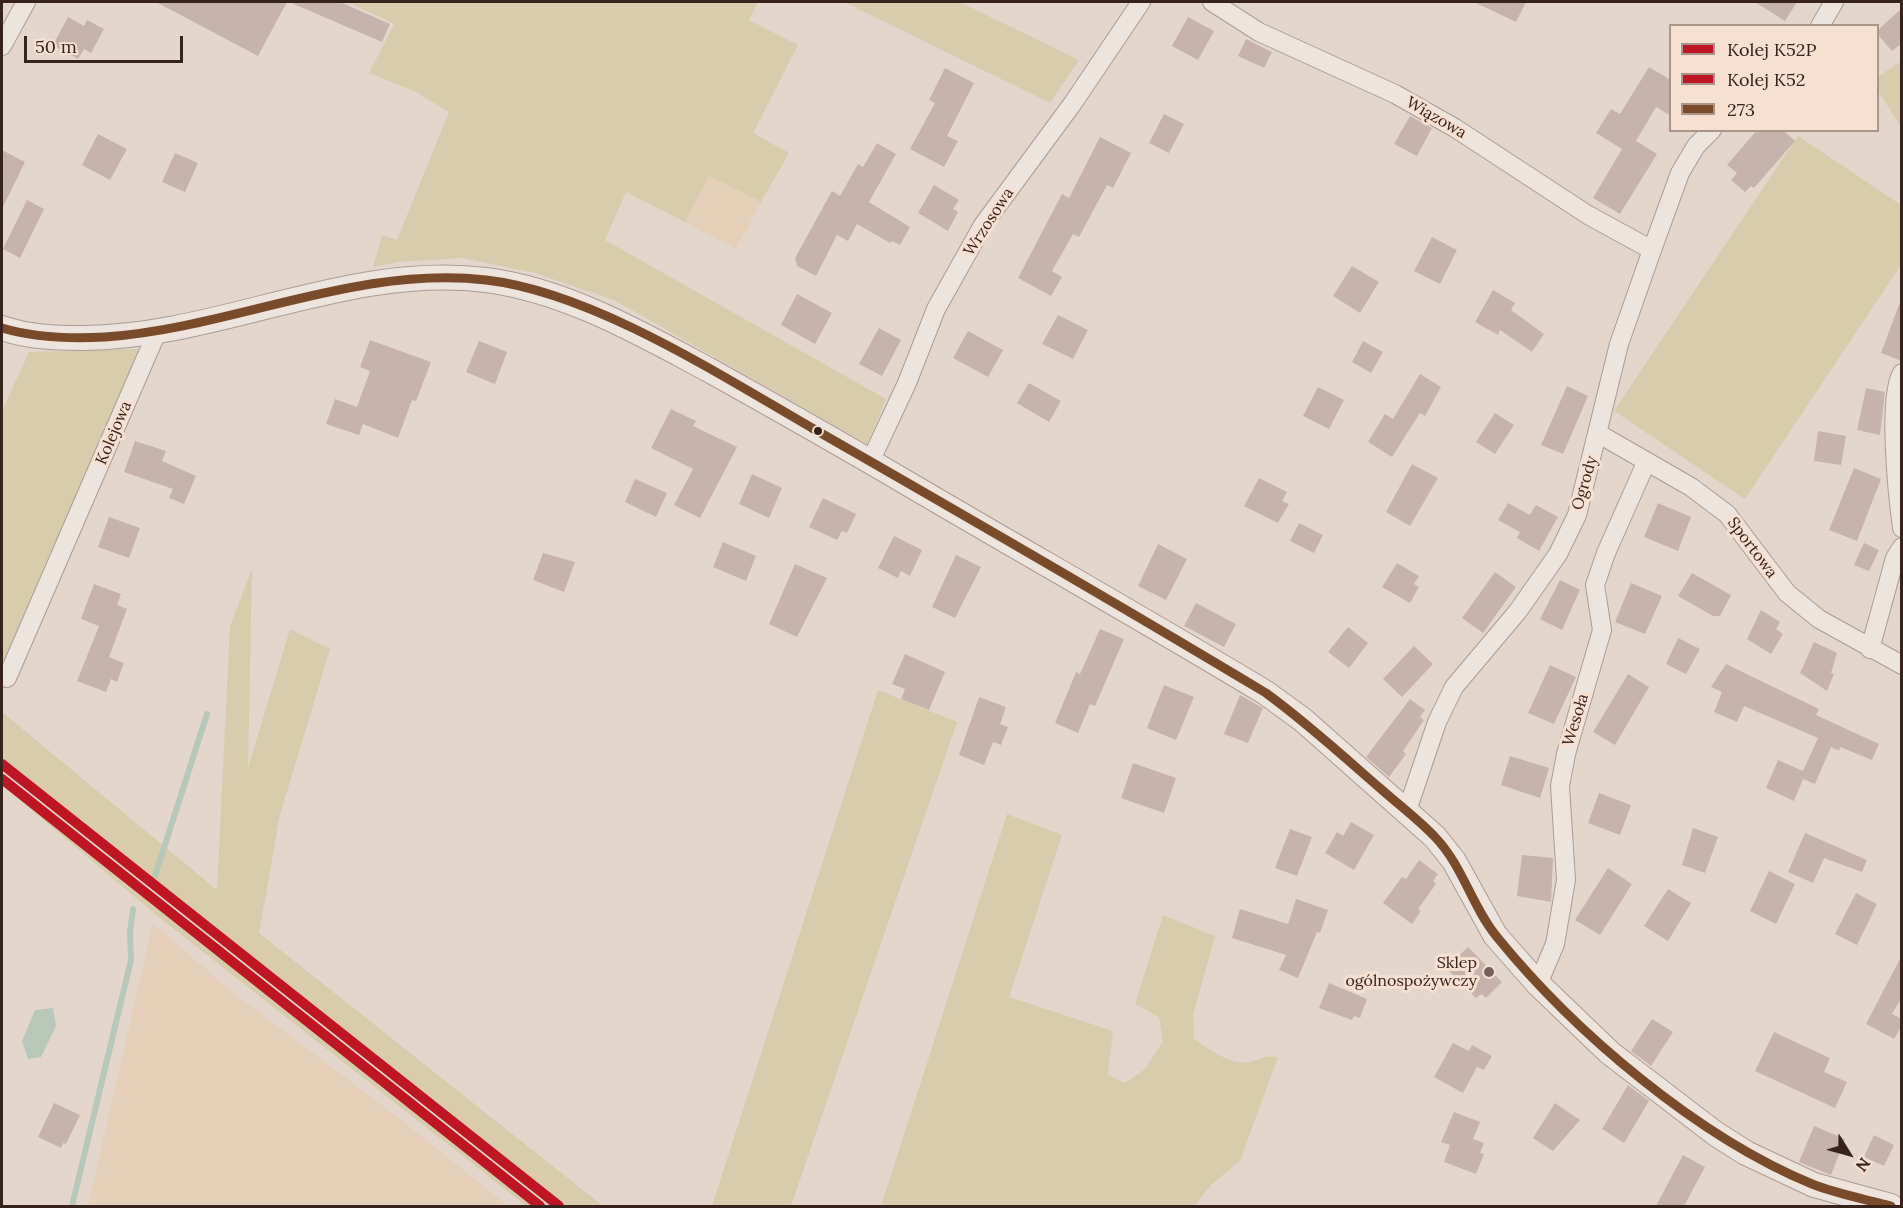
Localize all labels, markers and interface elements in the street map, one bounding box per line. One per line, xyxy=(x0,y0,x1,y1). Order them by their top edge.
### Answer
scale bar xyxy=(27,24,186,62)
legend xyxy=(1669,24,1879,132)
text: 50 m xyxy=(35,35,77,58)
text: Kolej K52P xyxy=(1727,38,1816,61)
text: Kolej K52 xyxy=(1727,68,1805,91)
street label: Wiązowa xyxy=(1402,93,1470,143)
text: 273 xyxy=(1727,98,1755,121)
street label: Wrzosowa xyxy=(960,184,1018,260)
street label: Kolejowa xyxy=(92,398,136,468)
unlabelled marker xyxy=(812,425,824,437)
street label: Ogrody xyxy=(1568,454,1602,512)
street label: Sportowa xyxy=(1723,514,1781,582)
street label: Wesoła xyxy=(1559,691,1593,749)
place label: Sklep ogólnospożywczy xyxy=(1345,953,1477,991)
marker: Sklep ogólnospożywczy xyxy=(1482,965,1496,979)
north arrow xyxy=(1819,1124,1879,1184)
text: N xyxy=(1852,1154,1875,1176)

